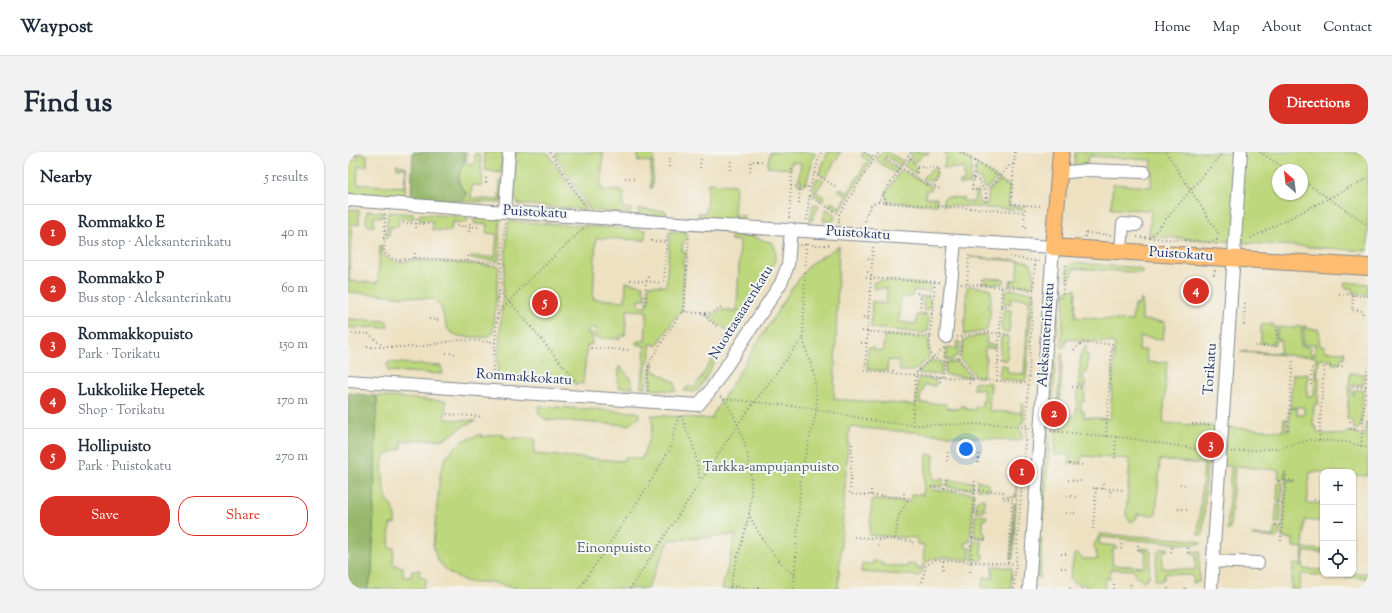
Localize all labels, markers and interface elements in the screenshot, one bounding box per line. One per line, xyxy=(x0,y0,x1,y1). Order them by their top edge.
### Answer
text: Waypost xyxy=(20,14,93,41)
text: Home xyxy=(1154,18,1191,38)
text: Map xyxy=(1213,18,1240,38)
text: About xyxy=(1262,18,1301,38)
text: Contact xyxy=(1323,18,1372,38)
text: Find us xyxy=(24,84,112,124)
button: Directions xyxy=(1269,84,1368,124)
north arrow xyxy=(1272,164,1308,200)
text: Nearby xyxy=(40,166,92,190)
text: 5 results xyxy=(264,169,308,187)
street label: Puistokatu xyxy=(502,201,568,225)
text: Rommakko E xyxy=(78,213,165,234)
street label: Puistokatu xyxy=(825,222,891,246)
text: 1 xyxy=(51,224,55,242)
text: 40 m xyxy=(281,224,308,242)
text: Bus stop · Aleksanterinkatu xyxy=(78,234,232,252)
street label: Puistokatu xyxy=(1148,243,1214,267)
street label: Nuottasaarenkatu xyxy=(705,262,779,364)
text: Rommakko P xyxy=(78,269,164,290)
pin: 4 xyxy=(1183,276,1209,306)
text: 2 xyxy=(50,280,56,298)
text: 60 m xyxy=(281,280,308,298)
street label: Aleksanterinkatu xyxy=(1033,282,1061,388)
pin: 5 xyxy=(532,288,558,318)
text: Bus stop · Aleksanterinkatu xyxy=(78,290,232,308)
text: Rommakkopuisto xyxy=(78,325,193,346)
text: 3 xyxy=(50,336,56,354)
text: 150 m xyxy=(279,336,308,354)
street label: Torikatu xyxy=(1199,342,1223,396)
text: Park · Torikatu xyxy=(78,346,160,364)
street label: Rommakkokatu xyxy=(475,365,573,391)
text: Lukkoliike Hepetek xyxy=(78,381,205,402)
text: 4 xyxy=(50,392,56,410)
text: 170 m xyxy=(277,392,308,410)
pin: 2 xyxy=(1041,399,1067,429)
text: Shop · Torikatu xyxy=(78,402,165,420)
pin: 3 xyxy=(1198,430,1224,460)
text: Hollipuisto xyxy=(78,437,151,458)
your location xyxy=(956,439,976,459)
text: 5 xyxy=(51,448,55,466)
text: 270 m xyxy=(275,448,308,466)
pin: 1 xyxy=(1009,457,1035,487)
text: Park · Puistokatu xyxy=(78,458,171,476)
park label: Tarkka-ampujanpuisto xyxy=(703,458,840,478)
map controls xyxy=(1320,469,1356,577)
button: + xyxy=(1320,469,1356,505)
button: Save xyxy=(40,496,170,536)
button: Share xyxy=(178,496,308,536)
button: − xyxy=(1320,505,1356,541)
park label: Einonpuisto xyxy=(577,539,651,559)
button: locate xyxy=(1320,541,1356,577)

